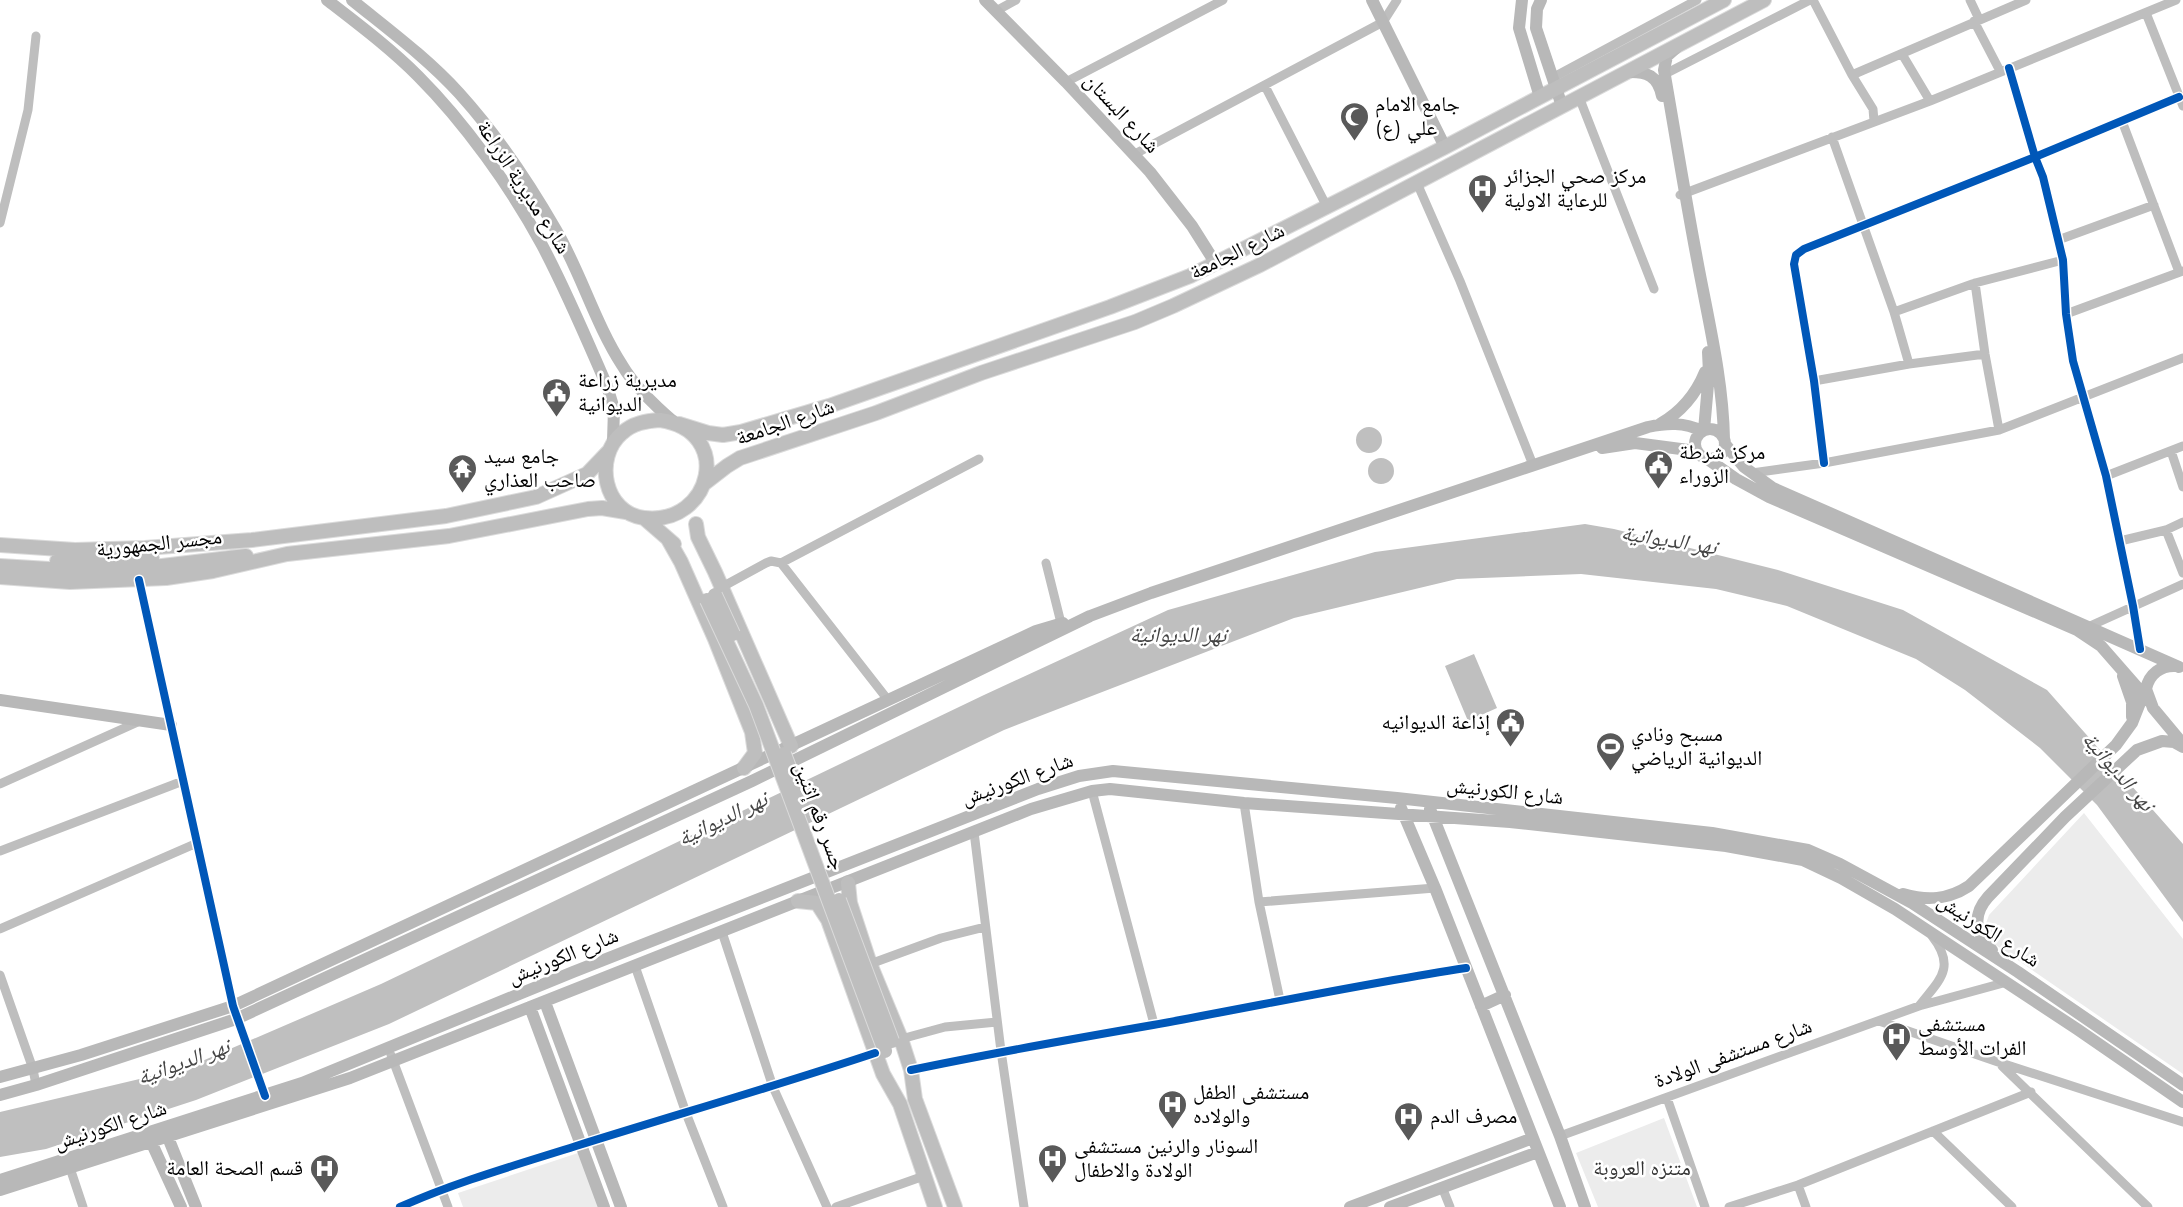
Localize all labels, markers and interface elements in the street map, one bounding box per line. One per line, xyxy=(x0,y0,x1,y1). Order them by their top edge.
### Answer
street label: شارع البستان xyxy=(1078,68,1166,158)
place label: جامع الامام علي (ع) xyxy=(1375,91,1460,144)
mosque icon: جامع الامام علي (ع) xyxy=(1338,100,1370,142)
street label: شارع مديرية الزراعة xyxy=(471,115,577,259)
place label: مركز صحي الجزائر للرعاية الاولية xyxy=(1503,163,1646,212)
hospital icon: مركز صحي الجزائر للرعاية الاولية xyxy=(1467,172,1499,214)
street label: شارع الجامعة xyxy=(1185,217,1289,285)
place label: مديرية زراعة الديوانية xyxy=(578,367,677,416)
public building icon: مديرية زراعة الديوانية xyxy=(541,376,573,418)
street label: شارع الجامعة xyxy=(733,393,837,451)
place label: مركز شرطة الزوراء xyxy=(1679,439,1765,488)
place label: جامع سيد صاحب العذاري xyxy=(484,443,596,496)
public building icon: مركز شرطة الزوراء xyxy=(1642,448,1674,490)
temple icon: جامع سيد صاحب العذاري xyxy=(447,452,479,494)
water label: نهر الديوانية xyxy=(1619,519,1722,561)
street label: مجسر الجمهورية xyxy=(95,523,223,562)
water label: نهر الديوانية xyxy=(1130,621,1230,648)
public building icon: إذاعة الديوانيه xyxy=(1495,706,1527,748)
place label: إذاعة الديوانيه xyxy=(1381,709,1490,736)
place label: مسبح ونادي الديوانية الرياضي xyxy=(1631,721,1762,774)
water label: نهر الديوانية xyxy=(2077,726,2163,819)
sports icon: مسبح ونادي الديوانية الرياضي xyxy=(1594,730,1626,772)
street label: شارع الكورنيش xyxy=(958,747,1076,811)
street label: جسر رقم إثنين xyxy=(788,758,852,874)
street label: شارع الكورنيش xyxy=(1445,772,1565,810)
water label: نهر الديوانية xyxy=(673,784,774,852)
street label: شارع الكورنيش xyxy=(1933,887,2045,973)
street label: شارع الكورنيش xyxy=(504,922,622,990)
place label: مستشفى الفرات الأوسط xyxy=(1918,1011,2027,1060)
street label: شارع مستشفى الولادة xyxy=(1651,1012,1815,1094)
hospital icon: مستشفى الفرات الأوسط xyxy=(1881,1020,1913,1062)
water label: نهر الديوانية xyxy=(133,1031,236,1091)
place label: مستشفى الطفل والولاده xyxy=(1193,1079,1309,1128)
hospital icon: مستشفى الطفل والولاده xyxy=(1156,1088,1188,1130)
street label: شارع الكورنيش xyxy=(50,1095,170,1155)
hospital icon: مصرف الدم xyxy=(1393,1100,1425,1142)
place label: مصرف الدم xyxy=(1430,1103,1517,1130)
place label: السونار والرنين مستشفى الولادة والاطفال xyxy=(1074,1133,1258,1182)
hospital icon: السونار والرنين مستشفى الولادة والاطفال xyxy=(1037,1142,1069,1184)
hospital icon: قسم الصحة العامة xyxy=(308,1152,340,1194)
place label: قسم الصحة العامة xyxy=(166,1155,303,1182)
park label: متنزه العروبة xyxy=(1593,1155,1691,1180)

